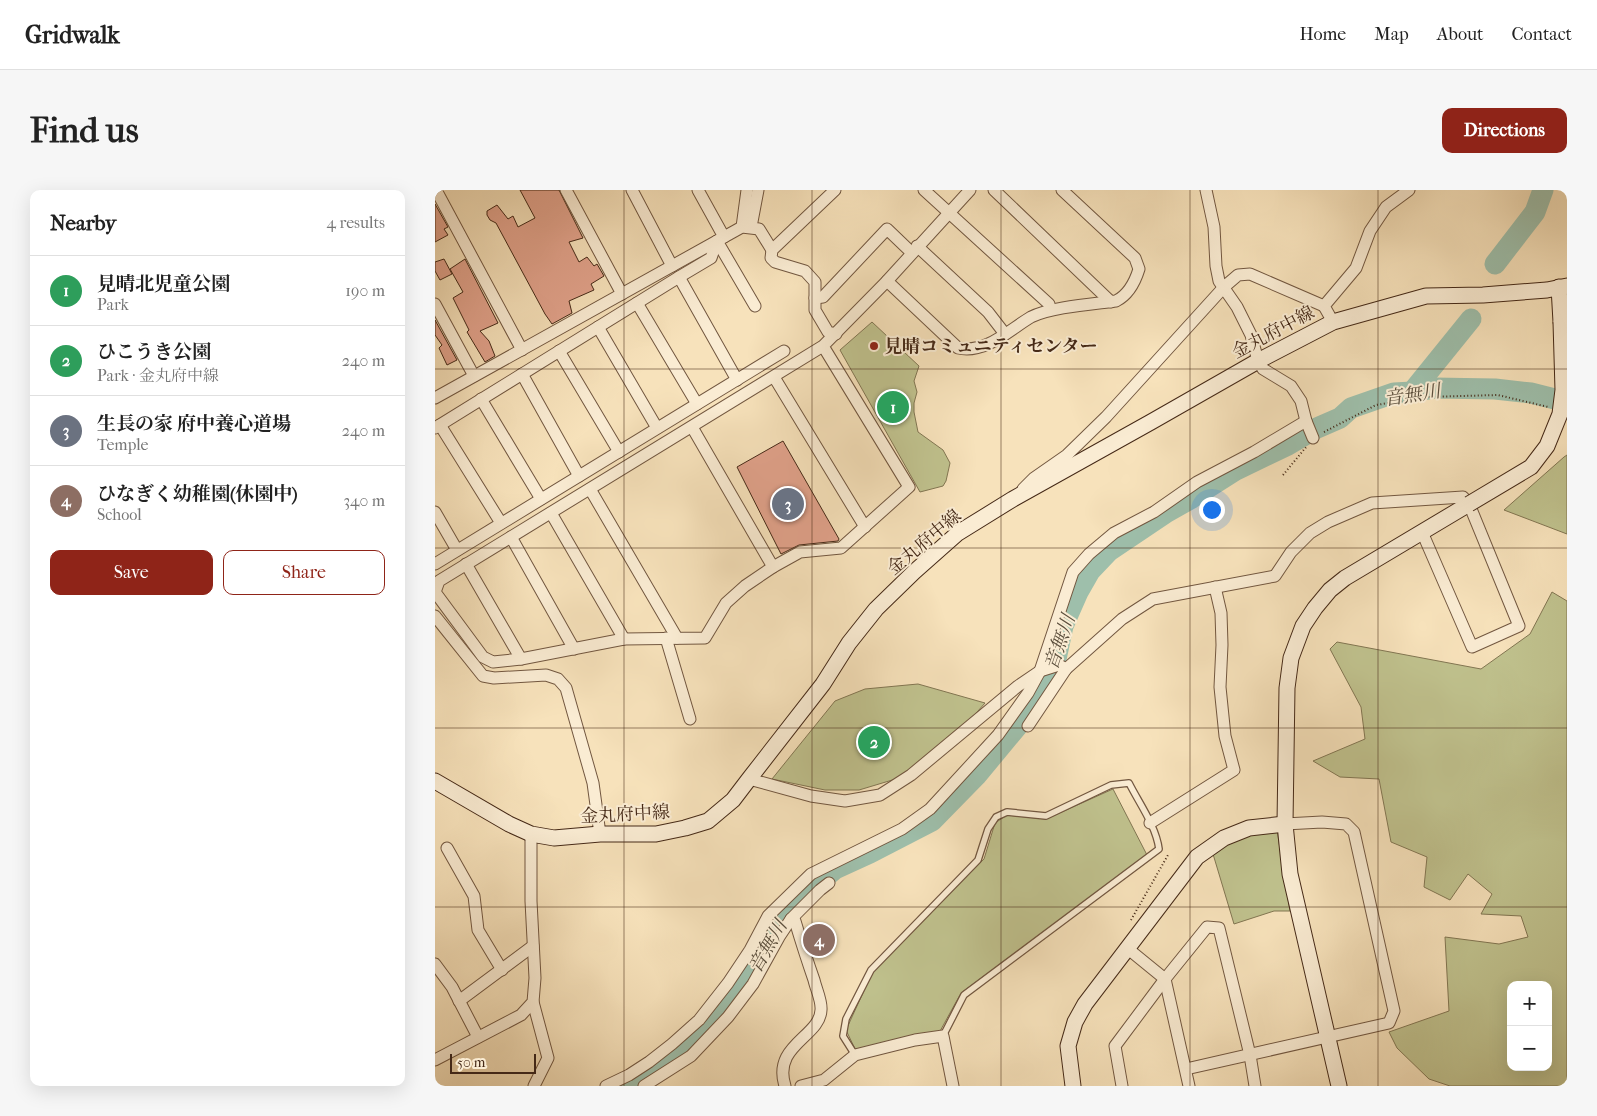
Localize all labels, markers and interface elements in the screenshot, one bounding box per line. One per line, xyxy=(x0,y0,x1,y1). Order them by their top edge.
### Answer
text: Gridwalk xyxy=(25,21,120,49)
text: Home xyxy=(1299,24,1346,45)
text: Map xyxy=(1374,24,1409,45)
text: About xyxy=(1437,24,1483,45)
text: Contact xyxy=(1511,24,1572,45)
button: Directions xyxy=(1442,108,1567,153)
text: Find us xyxy=(30,110,139,151)
text: Nearby xyxy=(50,211,116,235)
text: 4 results xyxy=(327,213,385,232)
text: 見晴北児童公園 xyxy=(97,273,230,295)
text: 1 xyxy=(63,281,69,300)
text: 190 m xyxy=(345,281,385,300)
text: Park xyxy=(97,295,129,314)
street label: 金丸府中線 xyxy=(1229,302,1318,363)
place label: 見晴コミュニティセンター xyxy=(884,336,1097,357)
marker: 見晴コミュニティセンター xyxy=(868,340,880,352)
text: ひこうき公園 xyxy=(97,341,211,363)
text: 2 xyxy=(62,351,70,370)
text: 240 m xyxy=(342,351,385,370)
text: Park · 金丸府中線 xyxy=(97,366,219,385)
water label: 音無川 xyxy=(1382,379,1444,410)
pin: 1 xyxy=(877,388,909,426)
text: 生長の家 府中養心道場 xyxy=(97,413,291,435)
text: 3 xyxy=(63,421,69,440)
text: 240 m xyxy=(342,421,385,440)
text: Temple xyxy=(97,435,148,454)
text: ひなぎく幼稚園(休園中) xyxy=(97,483,298,505)
pin: 3 xyxy=(772,485,804,523)
text: 4 xyxy=(61,491,71,510)
text: 340 m xyxy=(343,491,385,510)
your location xyxy=(1199,497,1225,523)
text: School xyxy=(97,505,142,524)
street label: 金丸府中線 xyxy=(883,505,966,579)
button: Save xyxy=(50,550,213,595)
button: Share xyxy=(223,550,385,595)
water label: 音無川 xyxy=(1040,610,1080,673)
pin: 2 xyxy=(858,723,890,761)
street label: 金丸府中線 xyxy=(580,802,671,827)
water label: 音無川 xyxy=(744,915,793,977)
pin: 4 xyxy=(803,921,835,959)
map controls xyxy=(1507,981,1552,1071)
button: + xyxy=(1507,981,1552,1026)
button: − xyxy=(1507,1026,1552,1071)
scale bar xyxy=(450,1051,536,1074)
text: 50 m xyxy=(457,1054,485,1071)

